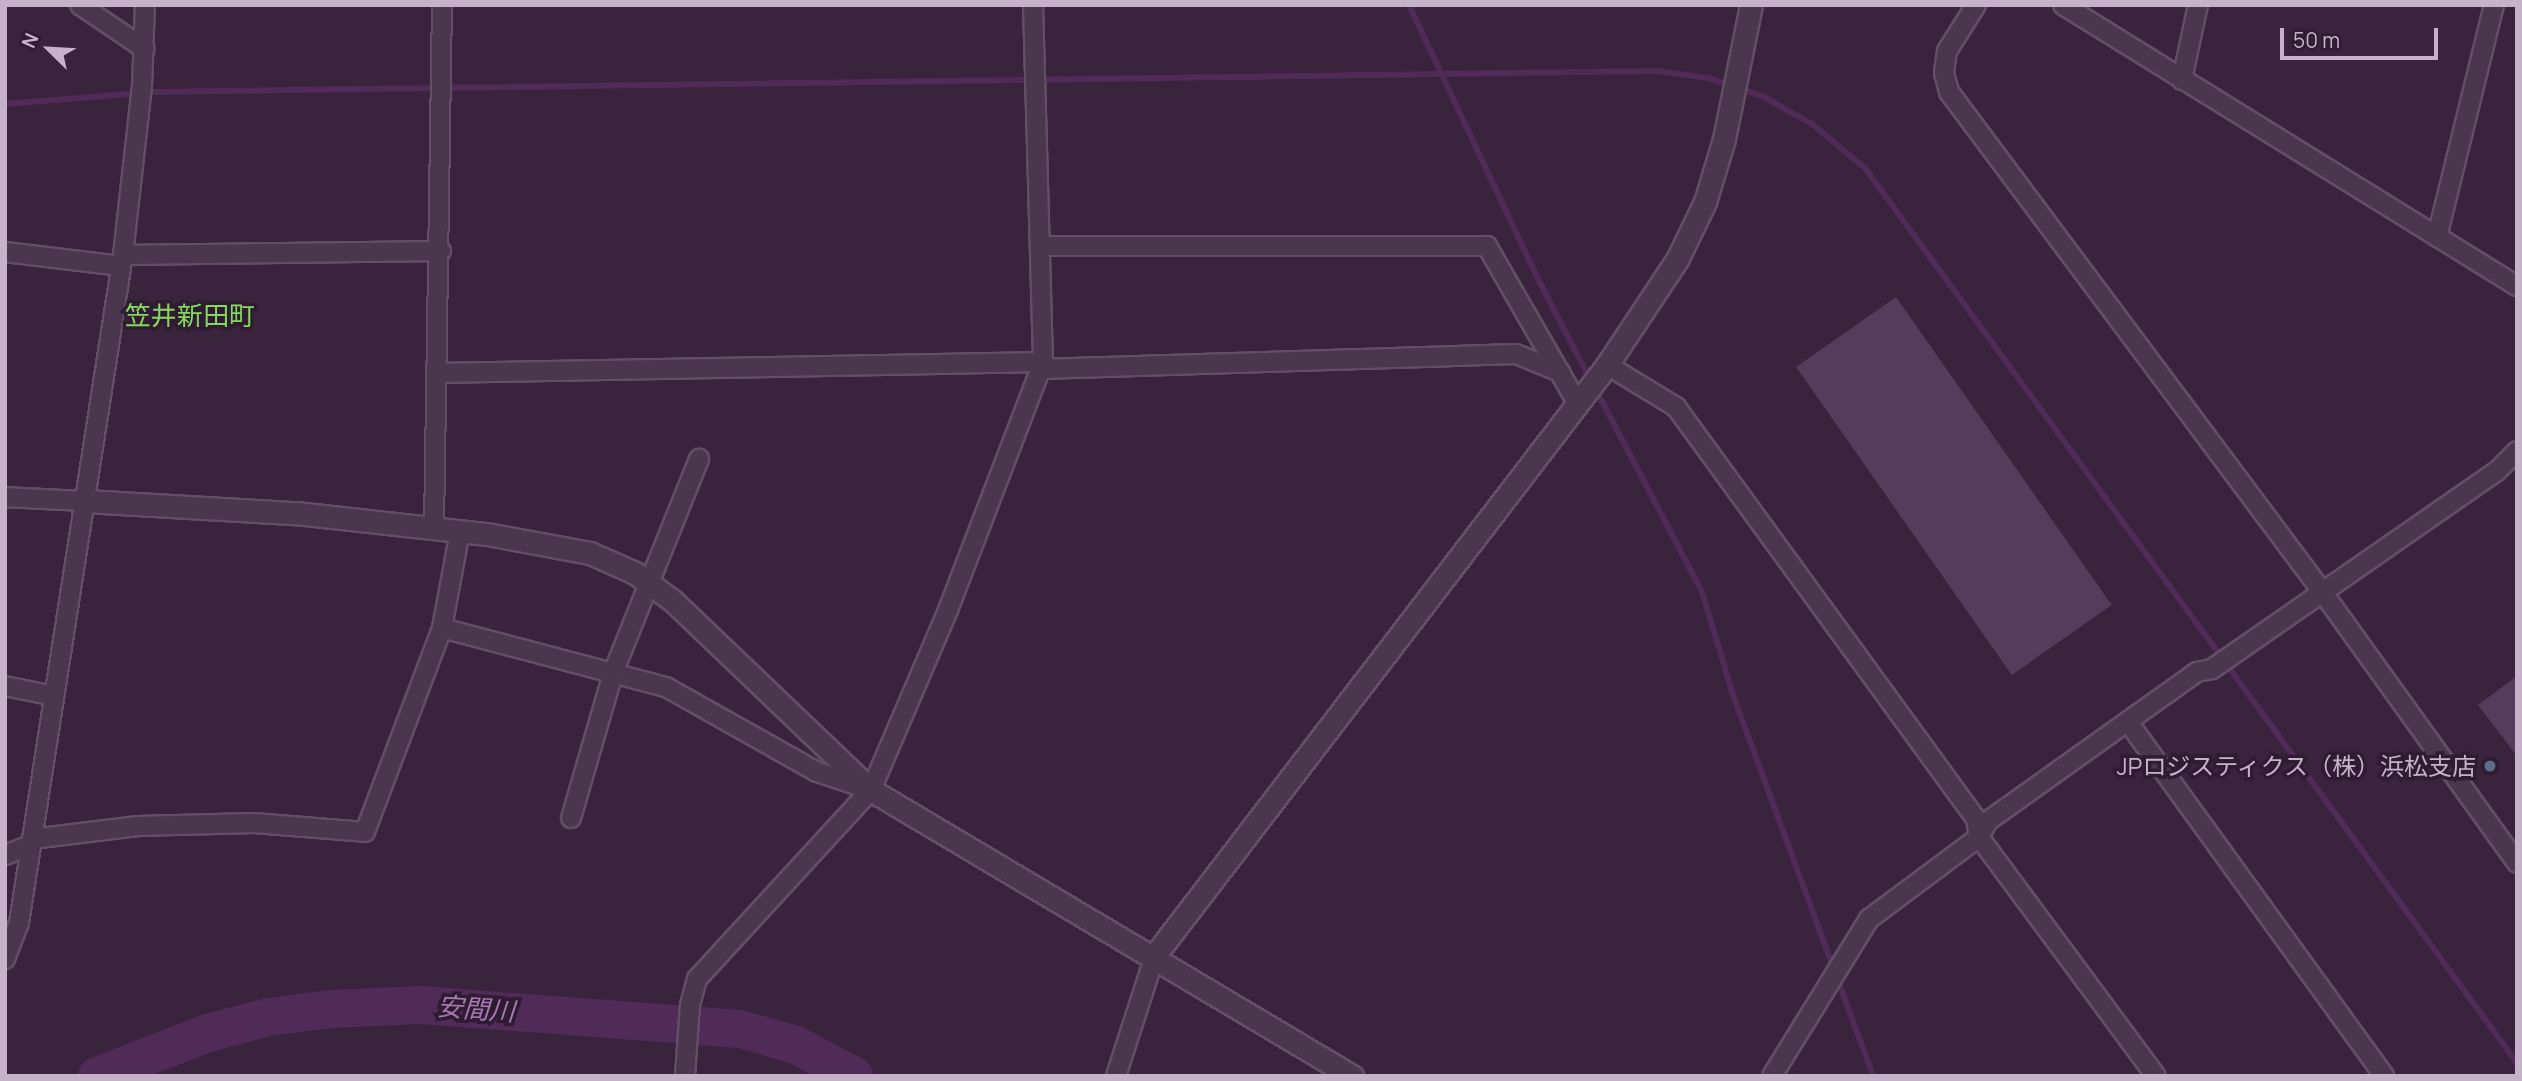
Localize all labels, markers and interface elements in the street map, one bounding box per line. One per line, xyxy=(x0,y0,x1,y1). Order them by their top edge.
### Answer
north arrow xyxy=(14,14,84,84)
scale bar xyxy=(2284,14,2442,58)
text: 50 m xyxy=(2293,26,2340,54)
text: N xyxy=(15,29,44,52)
district label: 笠井新田町 xyxy=(125,300,255,332)
place label: JPロジスティクス（株）浜松支店 xyxy=(2114,752,2476,780)
marker: JPロジスティクス（株）浜松支店 xyxy=(2482,758,2498,774)
water label: 安間川 xyxy=(436,991,516,1027)

